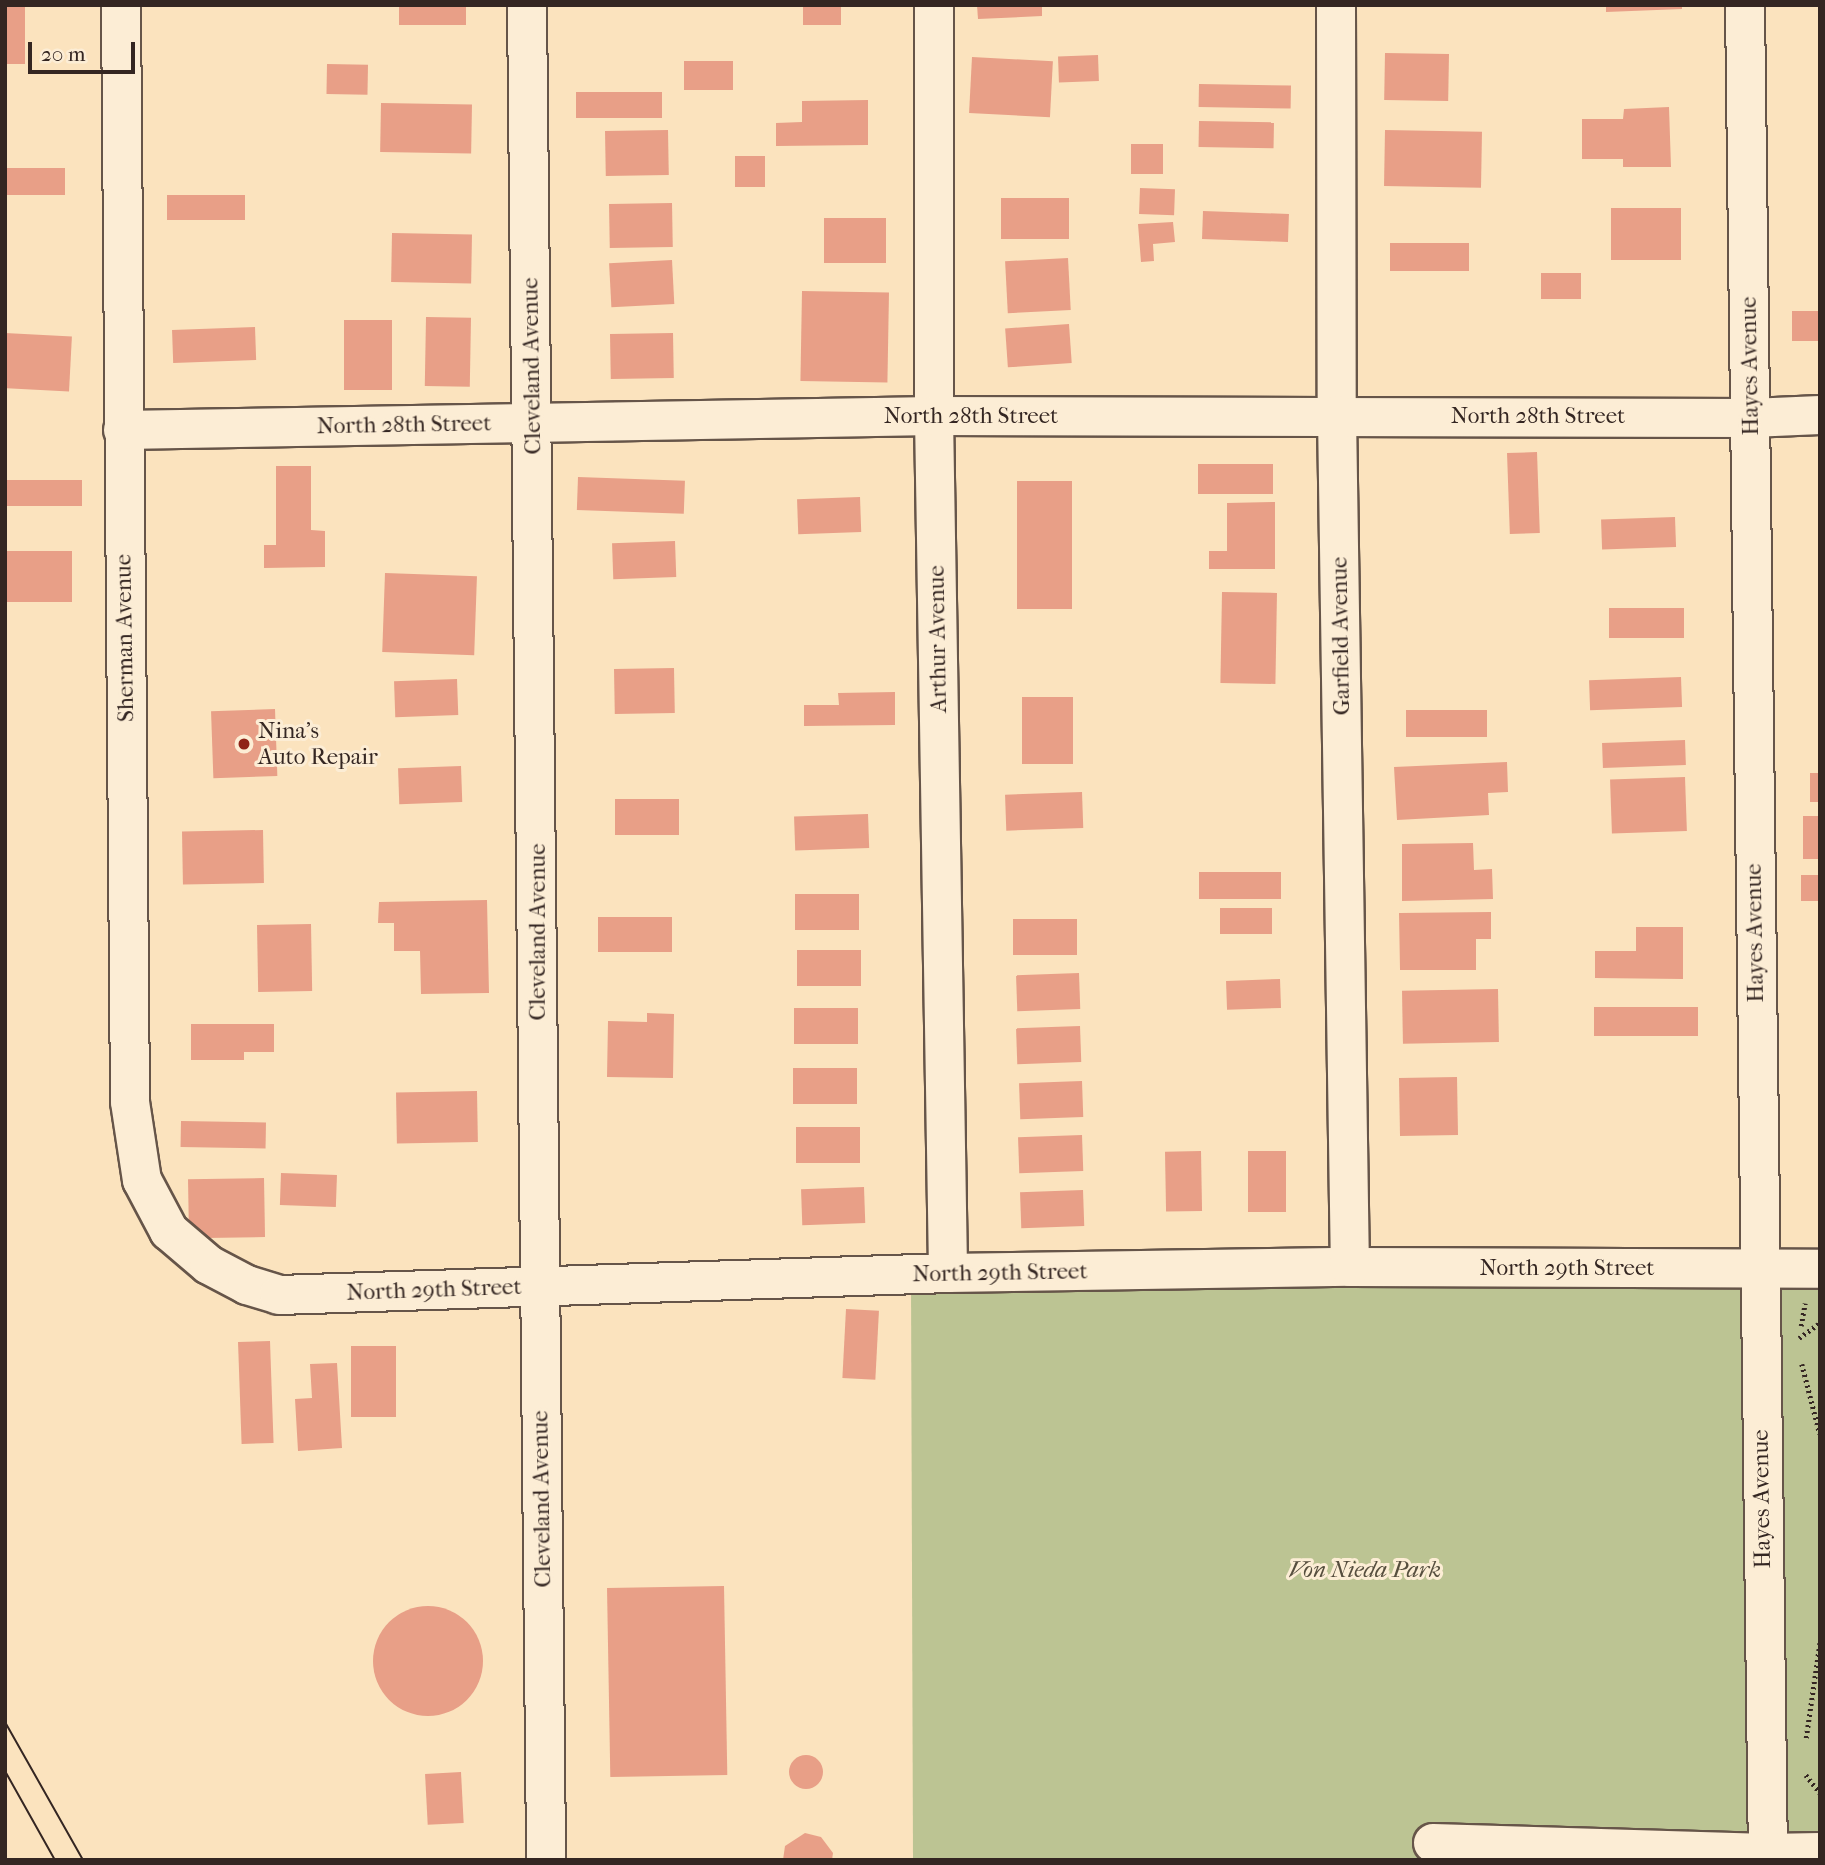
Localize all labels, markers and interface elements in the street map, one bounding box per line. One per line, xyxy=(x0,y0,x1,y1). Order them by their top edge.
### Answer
scale bar xyxy=(32,28,138,72)
text: 20 m xyxy=(41,42,85,66)
street label: Cleveland Avenue xyxy=(517,277,547,455)
street label: Hayes Avenue xyxy=(1735,296,1765,436)
street label: North 28th Street xyxy=(884,402,1058,430)
street label: North 28th Street xyxy=(1451,402,1625,430)
street label: North 28th Street xyxy=(316,410,492,440)
street label: Sherman Avenue xyxy=(110,554,140,722)
street label: Garfield Avenue xyxy=(1326,556,1356,716)
street label: Arthur Avenue xyxy=(923,565,953,713)
place label: Nina's Auto Repair xyxy=(258,717,378,771)
marker: Nina's Auto Repair xyxy=(236,736,252,752)
street label: Cleveland Avenue xyxy=(524,843,552,1021)
street label: Hayes Avenue xyxy=(1740,863,1770,1003)
street label: North 29th Street xyxy=(1479,1254,1655,1282)
street label: North 29th Street xyxy=(912,1258,1088,1288)
street label: North 29th Street xyxy=(346,1273,522,1307)
street label: Cleveland Avenue xyxy=(527,1410,557,1588)
street label: Hayes Avenue xyxy=(1747,1429,1777,1569)
park label: Von Nieda Park xyxy=(1289,1556,1441,1584)

